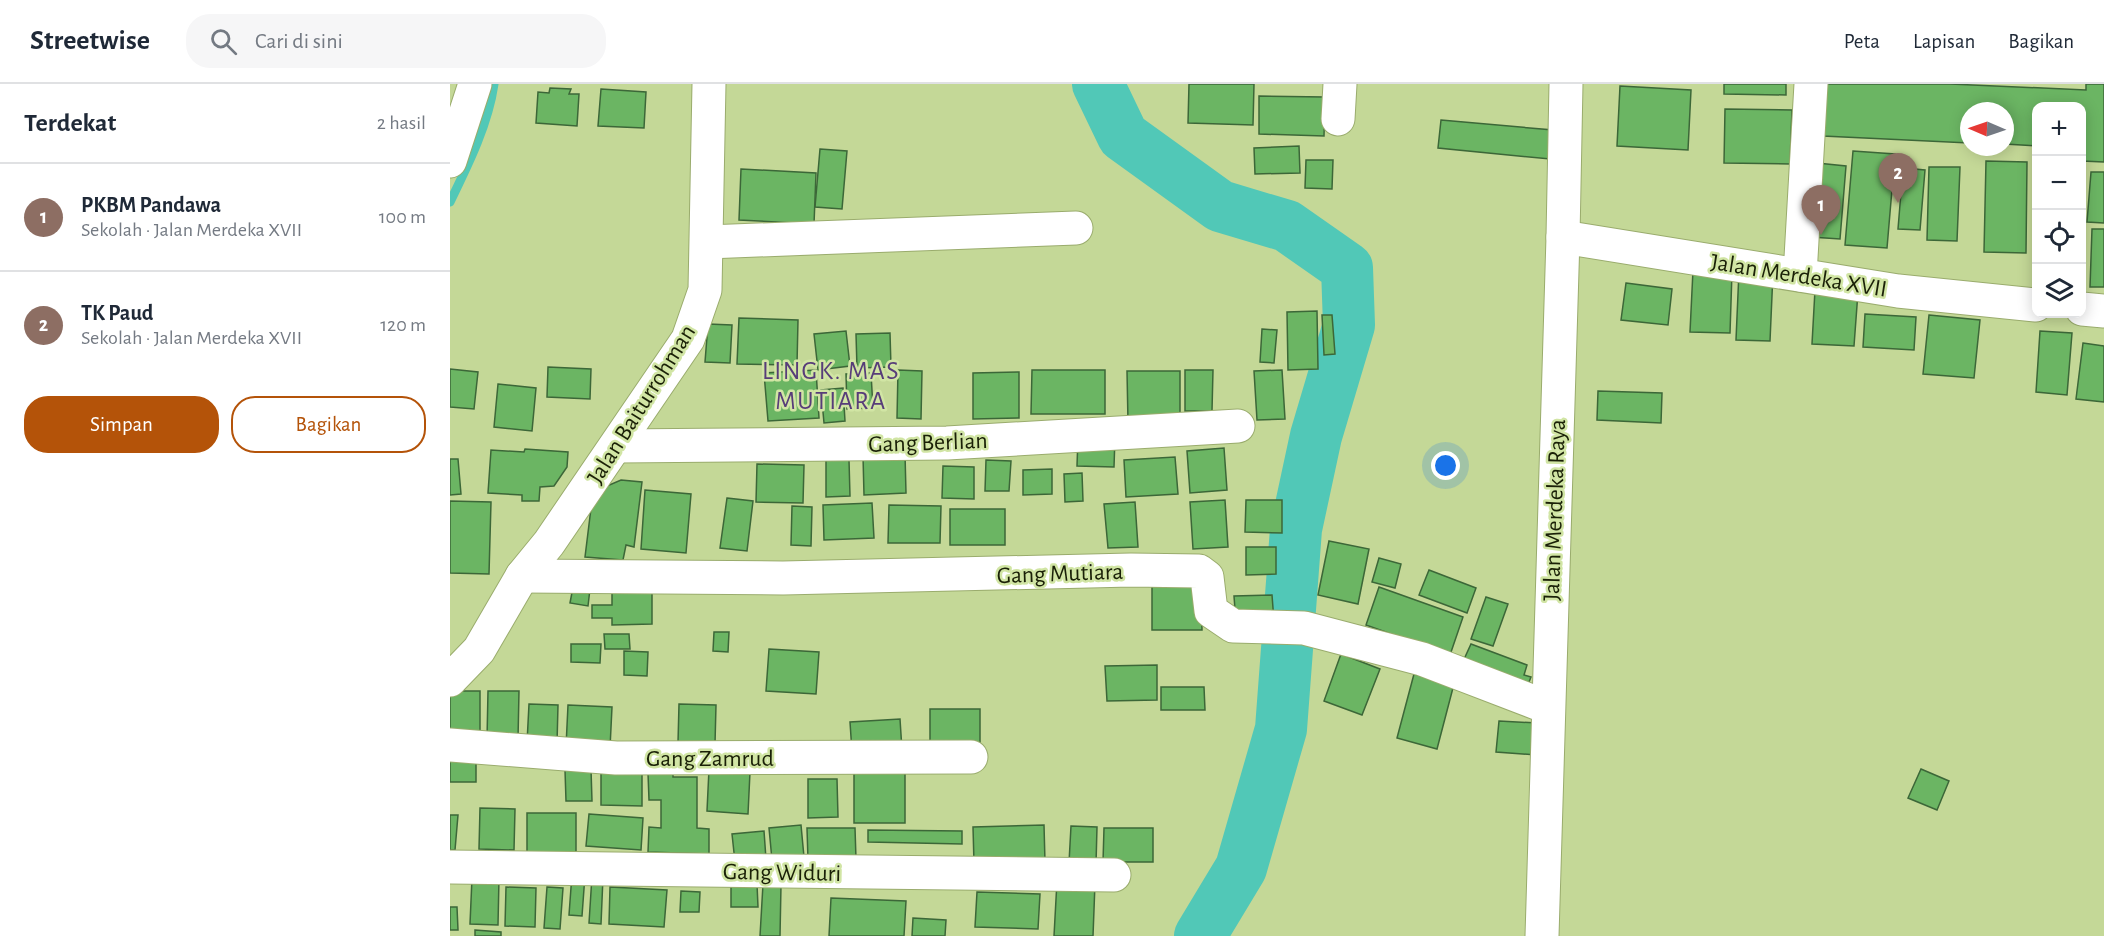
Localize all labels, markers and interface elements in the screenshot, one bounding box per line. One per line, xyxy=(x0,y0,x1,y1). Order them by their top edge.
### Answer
search box xyxy=(186,14,606,68)
icon: search xyxy=(207,25,240,58)
text: Streetwise xyxy=(30,27,150,55)
text: Cari di sini xyxy=(255,30,343,52)
text: Peta xyxy=(1844,31,1880,52)
text: Lapisan xyxy=(1913,31,1975,52)
text: Bagikan xyxy=(2008,31,2074,52)
north arrow xyxy=(1960,102,2014,156)
map controls xyxy=(2032,102,2086,318)
button: + xyxy=(2032,102,2086,156)
text: Terdekat xyxy=(24,110,116,136)
text: 2 hasil xyxy=(377,113,426,133)
pin: 2 xyxy=(1878,154,1918,203)
button: − xyxy=(2032,156,2086,210)
pin: 1 xyxy=(1802,186,1840,235)
text: PKBM Pandawa xyxy=(81,194,221,216)
text: 1 xyxy=(40,207,47,227)
text: 100 m xyxy=(379,207,426,227)
button: locate xyxy=(2032,210,2086,264)
text: Sekolah · Jalan Merdeka XVII xyxy=(81,220,302,240)
street label: Jalan Merdeka XVII xyxy=(1709,250,1889,302)
button: layers xyxy=(2032,264,2086,318)
text: TK Paud xyxy=(81,302,153,324)
text: 2 xyxy=(39,315,48,335)
text: 120 m xyxy=(380,315,426,335)
street label: Jalan Baiturrohman xyxy=(583,321,700,488)
text: Sekolah · Jalan Merdeka XVII xyxy=(81,328,302,348)
district label: LINGK. MAS MUTIARA xyxy=(762,358,900,414)
button: Simpan xyxy=(24,396,219,453)
button: Bagikan xyxy=(231,396,426,453)
street label: Jalan Merdeka Raya xyxy=(1540,419,1570,601)
street label: Gang Berlian xyxy=(868,429,988,457)
your location xyxy=(1431,451,1460,480)
street label: Gang Mutiara xyxy=(996,560,1124,588)
street label: Gang Zamrud xyxy=(646,747,774,771)
street label: Gang Widuri xyxy=(723,860,841,886)

